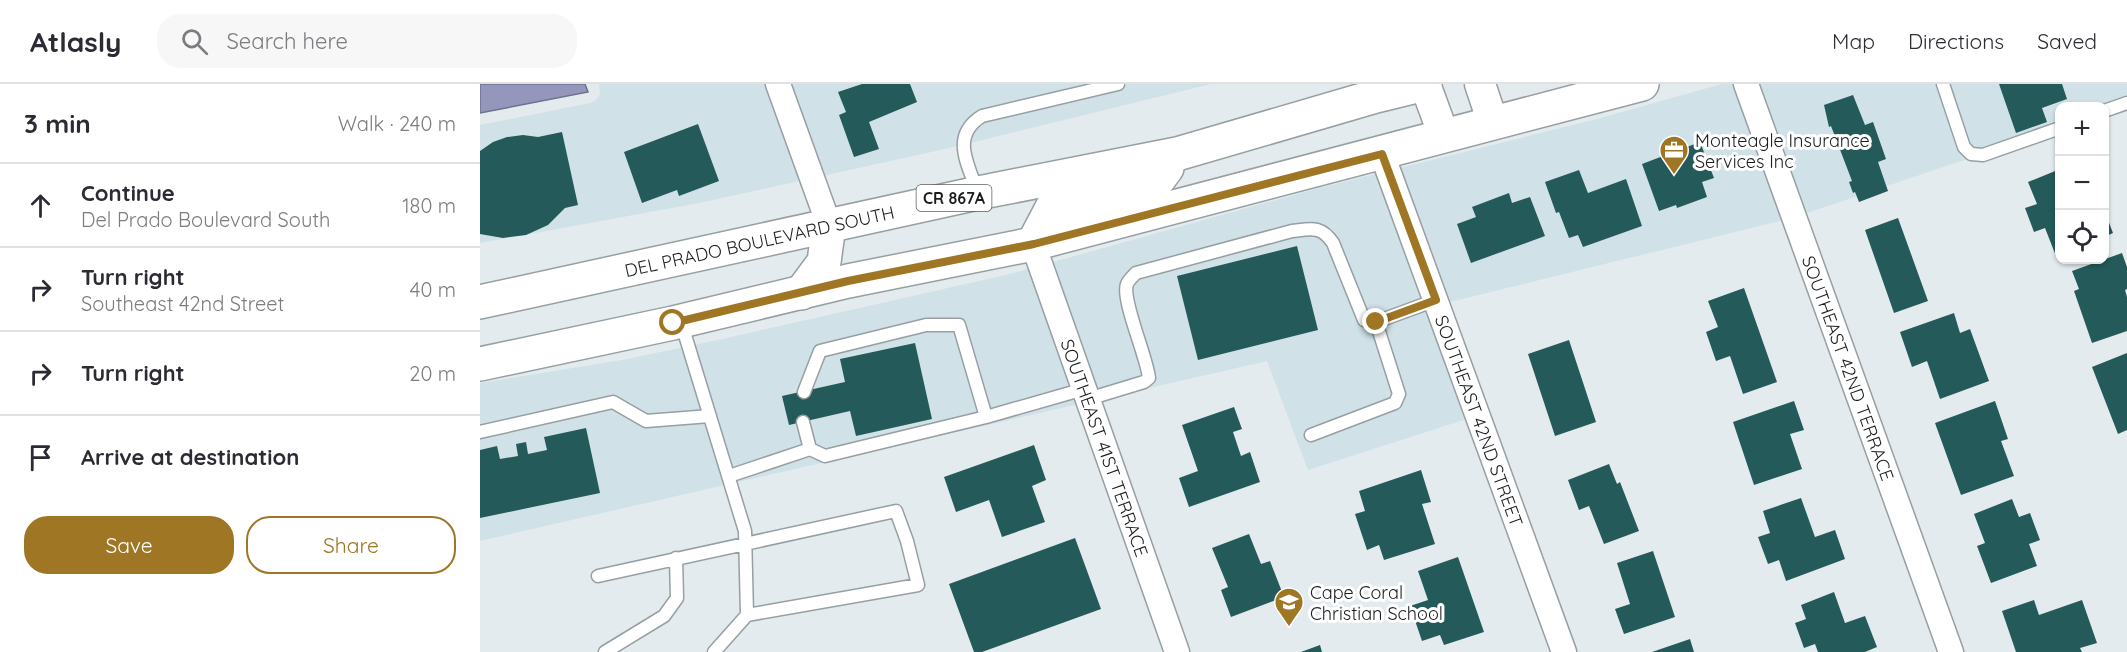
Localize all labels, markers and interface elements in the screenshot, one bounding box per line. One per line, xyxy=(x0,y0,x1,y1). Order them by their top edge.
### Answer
search box xyxy=(157,14,577,68)
text: Atlasly xyxy=(30,24,121,59)
icon: search xyxy=(178,25,211,58)
text: Search here xyxy=(226,27,348,55)
text: Map xyxy=(1832,28,1875,54)
text: Directions xyxy=(1908,28,2004,54)
text: Saved xyxy=(2037,28,2097,54)
map controls xyxy=(2055,102,2109,264)
button: + xyxy=(2055,102,2109,156)
text: 3 min xyxy=(24,107,91,140)
text: Walk · 240 m xyxy=(338,111,456,136)
place label: Monteagle Insurance Services Inc xyxy=(1695,129,1870,173)
office icon: Monteagle Insurance Services Inc xyxy=(1658,134,1690,176)
button: − xyxy=(2055,156,2109,210)
text: Continue xyxy=(81,179,175,207)
road number: CR 867A xyxy=(916,185,992,211)
icon: ahead xyxy=(24,189,57,222)
text: 180 m xyxy=(402,193,456,218)
street label: DEL PRADO BOULEVARD SOUTH xyxy=(622,200,896,282)
text: Del Prado Boulevard South xyxy=(81,207,330,232)
button: locate xyxy=(2055,210,2109,264)
street label: SOUTHEAST 42ND TERRACE xyxy=(1797,252,1900,484)
text: Turn right xyxy=(81,263,185,291)
icon: right xyxy=(24,273,57,306)
text: 40 m xyxy=(410,277,456,302)
text: Southeast 42nd Street xyxy=(81,291,284,316)
route end xyxy=(1362,308,1388,334)
route start xyxy=(659,309,685,335)
street label: SOUTHEAST 42ND STREET xyxy=(1430,312,1529,530)
street label: SOUTHEAST 41ST TERRACE xyxy=(1056,336,1154,560)
icon: right xyxy=(24,357,57,390)
text: Turn right xyxy=(81,359,185,387)
text: 20 m xyxy=(409,361,456,386)
icon: arrive xyxy=(24,441,57,474)
text: Arrive at destination xyxy=(81,443,299,471)
button: Save xyxy=(24,516,234,574)
button: Share xyxy=(246,516,456,574)
place label: Cape Coral Christian School xyxy=(1310,581,1443,625)
school or university icon: Cape Coral Christian School xyxy=(1273,586,1305,628)

